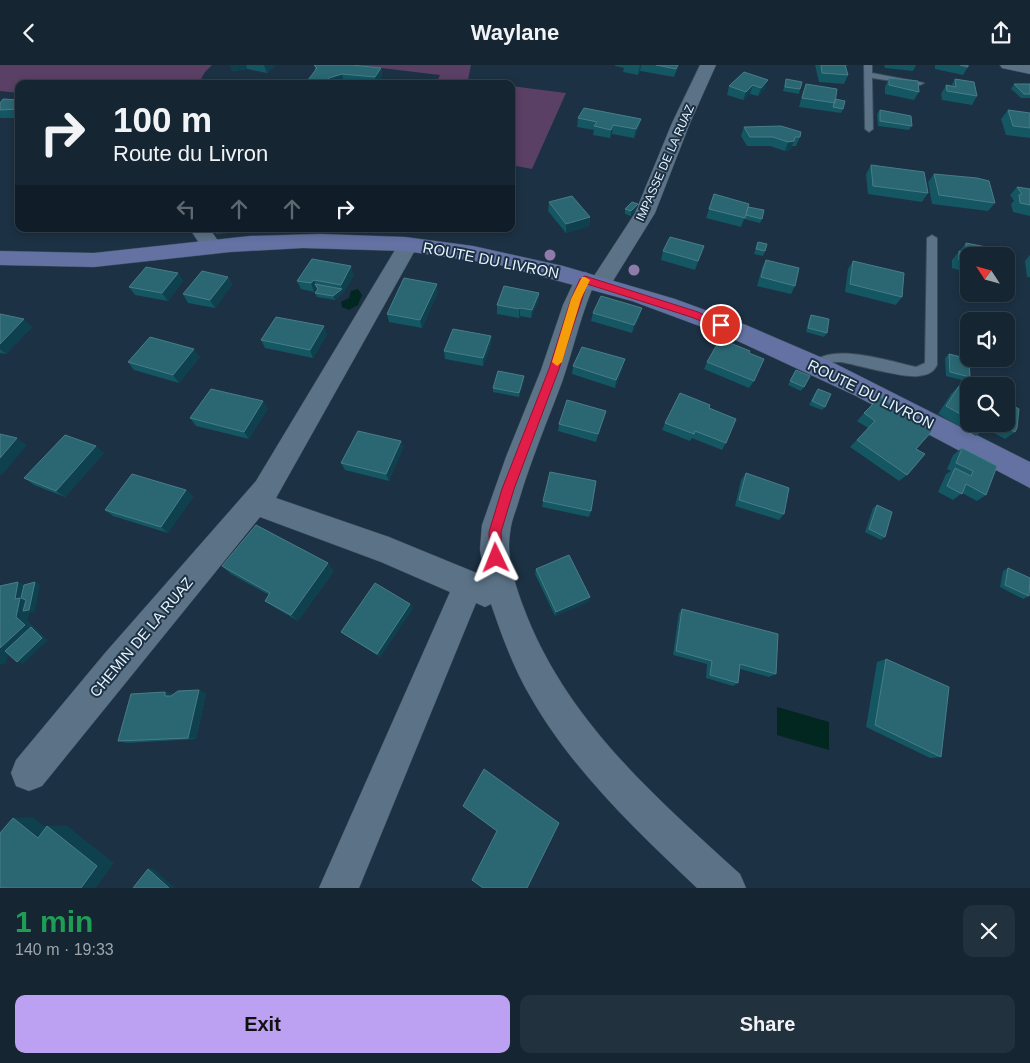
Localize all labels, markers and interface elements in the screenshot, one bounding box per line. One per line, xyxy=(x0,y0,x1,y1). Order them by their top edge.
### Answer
icon: back xyxy=(15,19,43,47)
icon: share xyxy=(987,19,1015,47)
text: Waylane xyxy=(471,20,559,45)
icon: right xyxy=(30,100,95,165)
text: 100 m xyxy=(113,100,212,139)
street label: IMPASSE DE LA RUAZ xyxy=(633,103,697,223)
text: Route du Livron xyxy=(113,141,268,166)
icon: left xyxy=(172,195,200,223)
icon: ahead xyxy=(225,195,253,223)
icon: ahead xyxy=(278,195,306,223)
icon: right xyxy=(331,195,359,223)
street label: ROUTE DU LIVRON xyxy=(421,238,561,282)
north arrow xyxy=(960,247,1015,303)
map controls xyxy=(960,247,1015,432)
pin xyxy=(700,304,742,346)
icon: arrive xyxy=(707,311,735,339)
button: sound xyxy=(960,312,1015,367)
street label: ROUTE DU LIVRON xyxy=(805,356,937,432)
button: search xyxy=(960,377,1015,432)
position arrow xyxy=(469,531,521,583)
street label: CHEMIN DE LA RUAZ xyxy=(86,574,196,700)
text: 1 min xyxy=(15,905,93,938)
button: close xyxy=(963,905,1015,957)
text: 140 m · 19:33 xyxy=(15,941,114,958)
button: Exit xyxy=(15,995,510,1053)
button: Share xyxy=(520,995,1015,1053)

